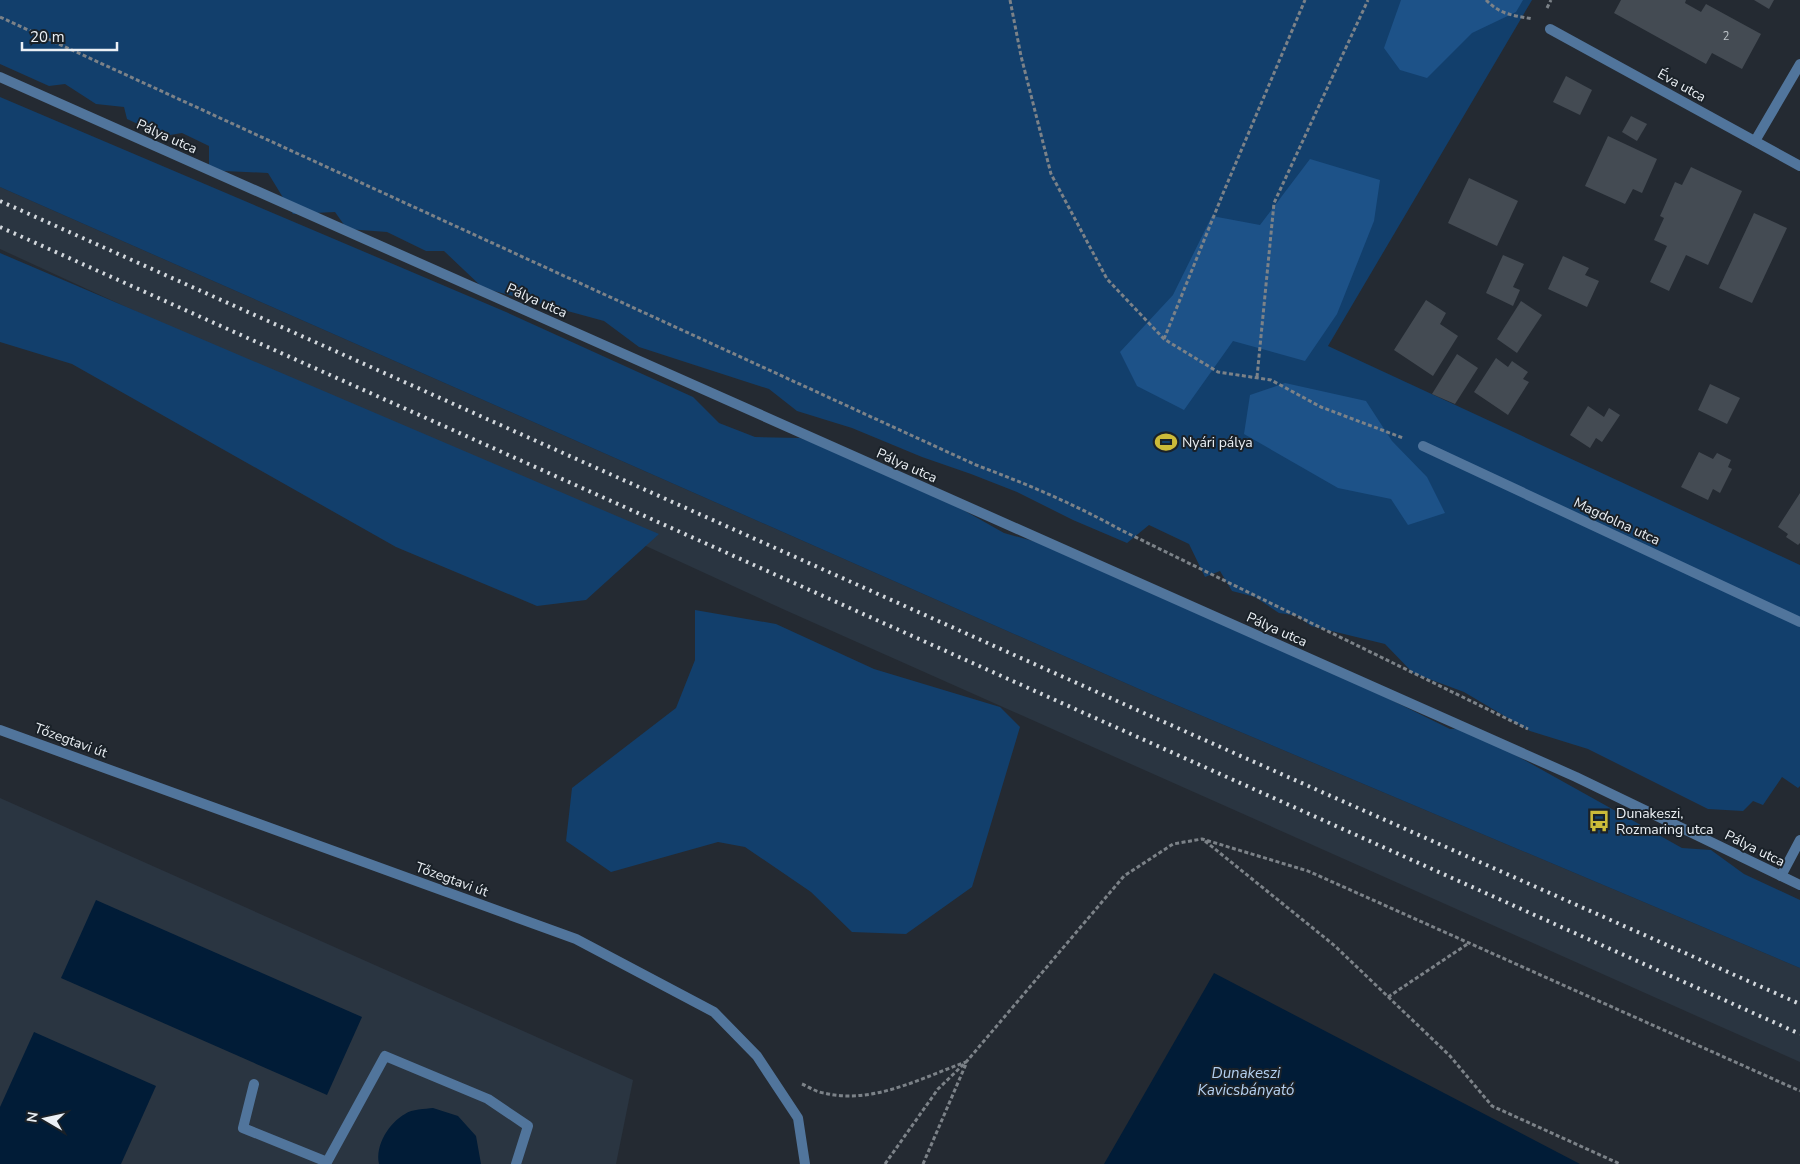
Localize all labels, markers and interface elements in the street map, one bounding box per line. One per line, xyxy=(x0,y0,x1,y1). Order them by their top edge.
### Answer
scale bar xyxy=(22,20,118,52)
text: 20 m xyxy=(30,27,65,47)
house number: 2 xyxy=(1723,29,1729,44)
street label: Éva utca xyxy=(1654,64,1709,107)
street label: Pálya utca xyxy=(133,115,200,158)
street label: Pálya utca xyxy=(503,279,570,322)
sports icon: Nyári pálya xyxy=(1153,429,1179,455)
place label: Nyári pálya xyxy=(1182,433,1253,452)
street label: Pálya utca xyxy=(873,444,940,487)
street label: Magdolna utca xyxy=(1571,493,1663,550)
street label: Pálya utca xyxy=(1243,608,1310,651)
street label: Tőzegtavi út xyxy=(32,719,110,762)
place label: Dunakeszi, Rozmaring utca xyxy=(1616,804,1713,839)
bus stop icon: Dunakeszi, Rozmaring utca xyxy=(1586,808,1612,834)
street label: Pálya utca xyxy=(1722,826,1788,871)
street label: Tőzegtavi út xyxy=(413,858,491,901)
water label: Dunakeszi Kavicsbányató xyxy=(1198,1063,1294,1100)
north arrow xyxy=(20,1094,70,1144)
text: N xyxy=(22,1110,43,1124)

